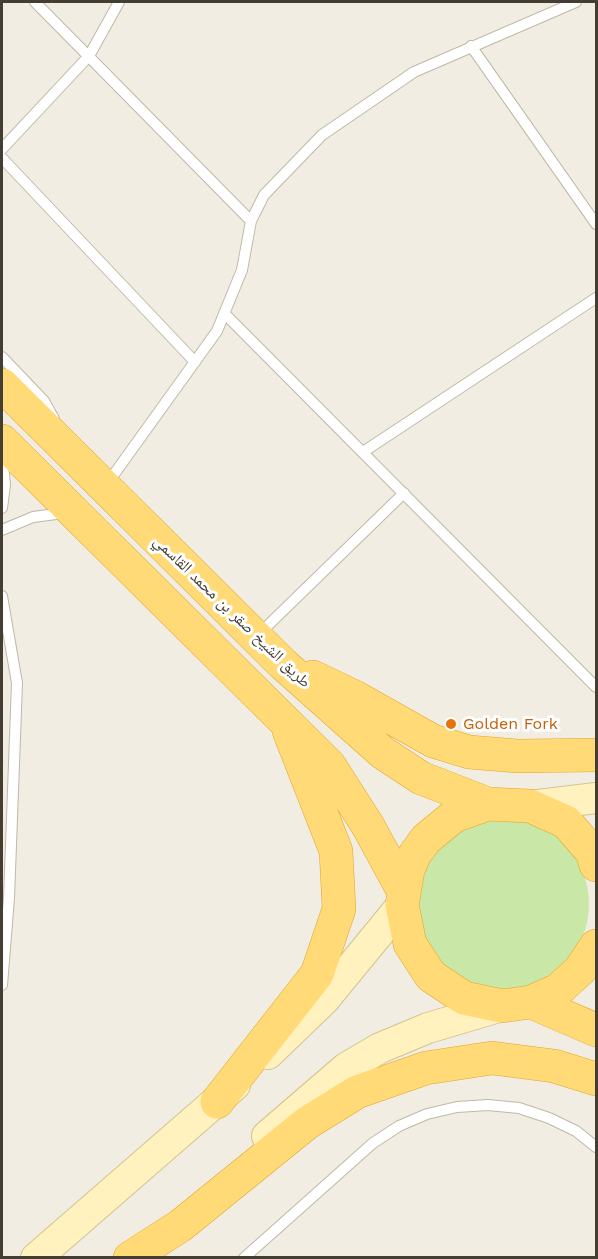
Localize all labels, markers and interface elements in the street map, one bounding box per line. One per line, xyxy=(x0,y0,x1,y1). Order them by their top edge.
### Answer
street label: طريق الشيخ صقر بن محمد القاسمي xyxy=(149,532,315,692)
place label: Golden Fork xyxy=(463,714,558,734)
marker: Golden Fork xyxy=(444,717,458,731)

